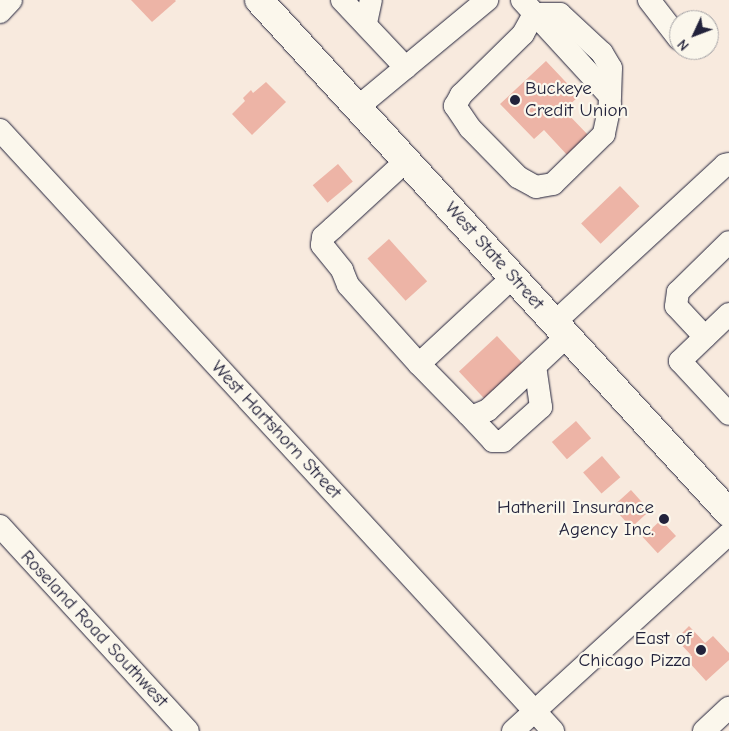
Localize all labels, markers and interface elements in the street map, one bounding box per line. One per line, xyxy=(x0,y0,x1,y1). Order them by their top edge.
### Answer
north arrow xyxy=(669,10,719,60)
text: N xyxy=(674,36,693,54)
place label: Buckeye Credit Union xyxy=(525,78,628,122)
marker: Buckeye Credit Union xyxy=(509,94,521,106)
street label: West State Street xyxy=(439,197,549,315)
street label: West Hartshorn Street xyxy=(206,356,346,504)
place label: Hatherill Insurance Agency Inc. xyxy=(497,497,654,541)
marker: Hatherill Insurance Agency Inc. xyxy=(658,513,670,525)
street label: Roseland Road Southwest xyxy=(15,546,173,712)
place label: East of Chicago Pizza xyxy=(579,628,691,672)
marker: East of Chicago Pizza xyxy=(695,644,707,656)

